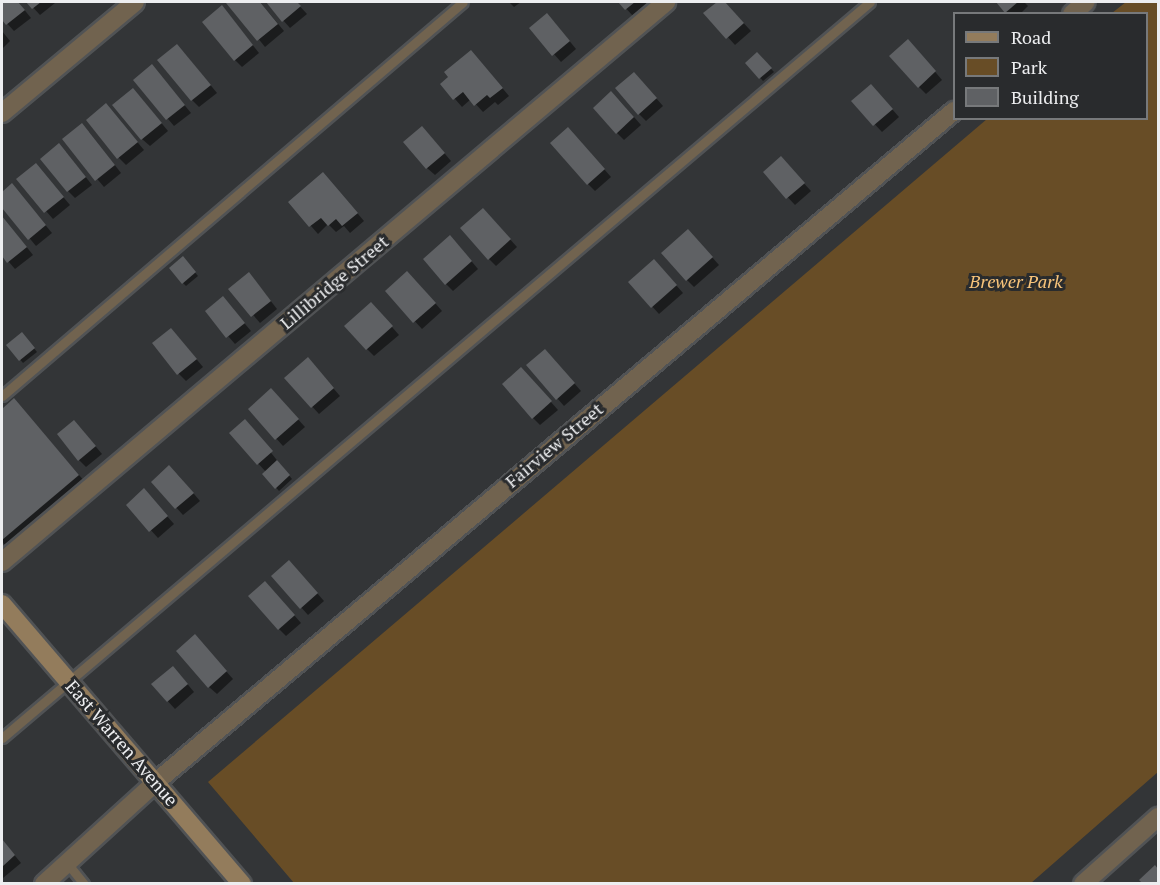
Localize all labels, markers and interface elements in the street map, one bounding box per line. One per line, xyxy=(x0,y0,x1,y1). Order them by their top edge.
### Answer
legend xyxy=(953,12,1148,120)
text: Road xyxy=(1011,25,1051,49)
text: Park xyxy=(1011,55,1047,79)
text: Building xyxy=(1011,85,1079,109)
street label: Lillibridge Street xyxy=(276,230,392,334)
park label: Brewer Park xyxy=(969,270,1063,292)
street label: Fairview Street xyxy=(501,398,607,492)
street label: East Warren Avenue xyxy=(61,676,183,810)

